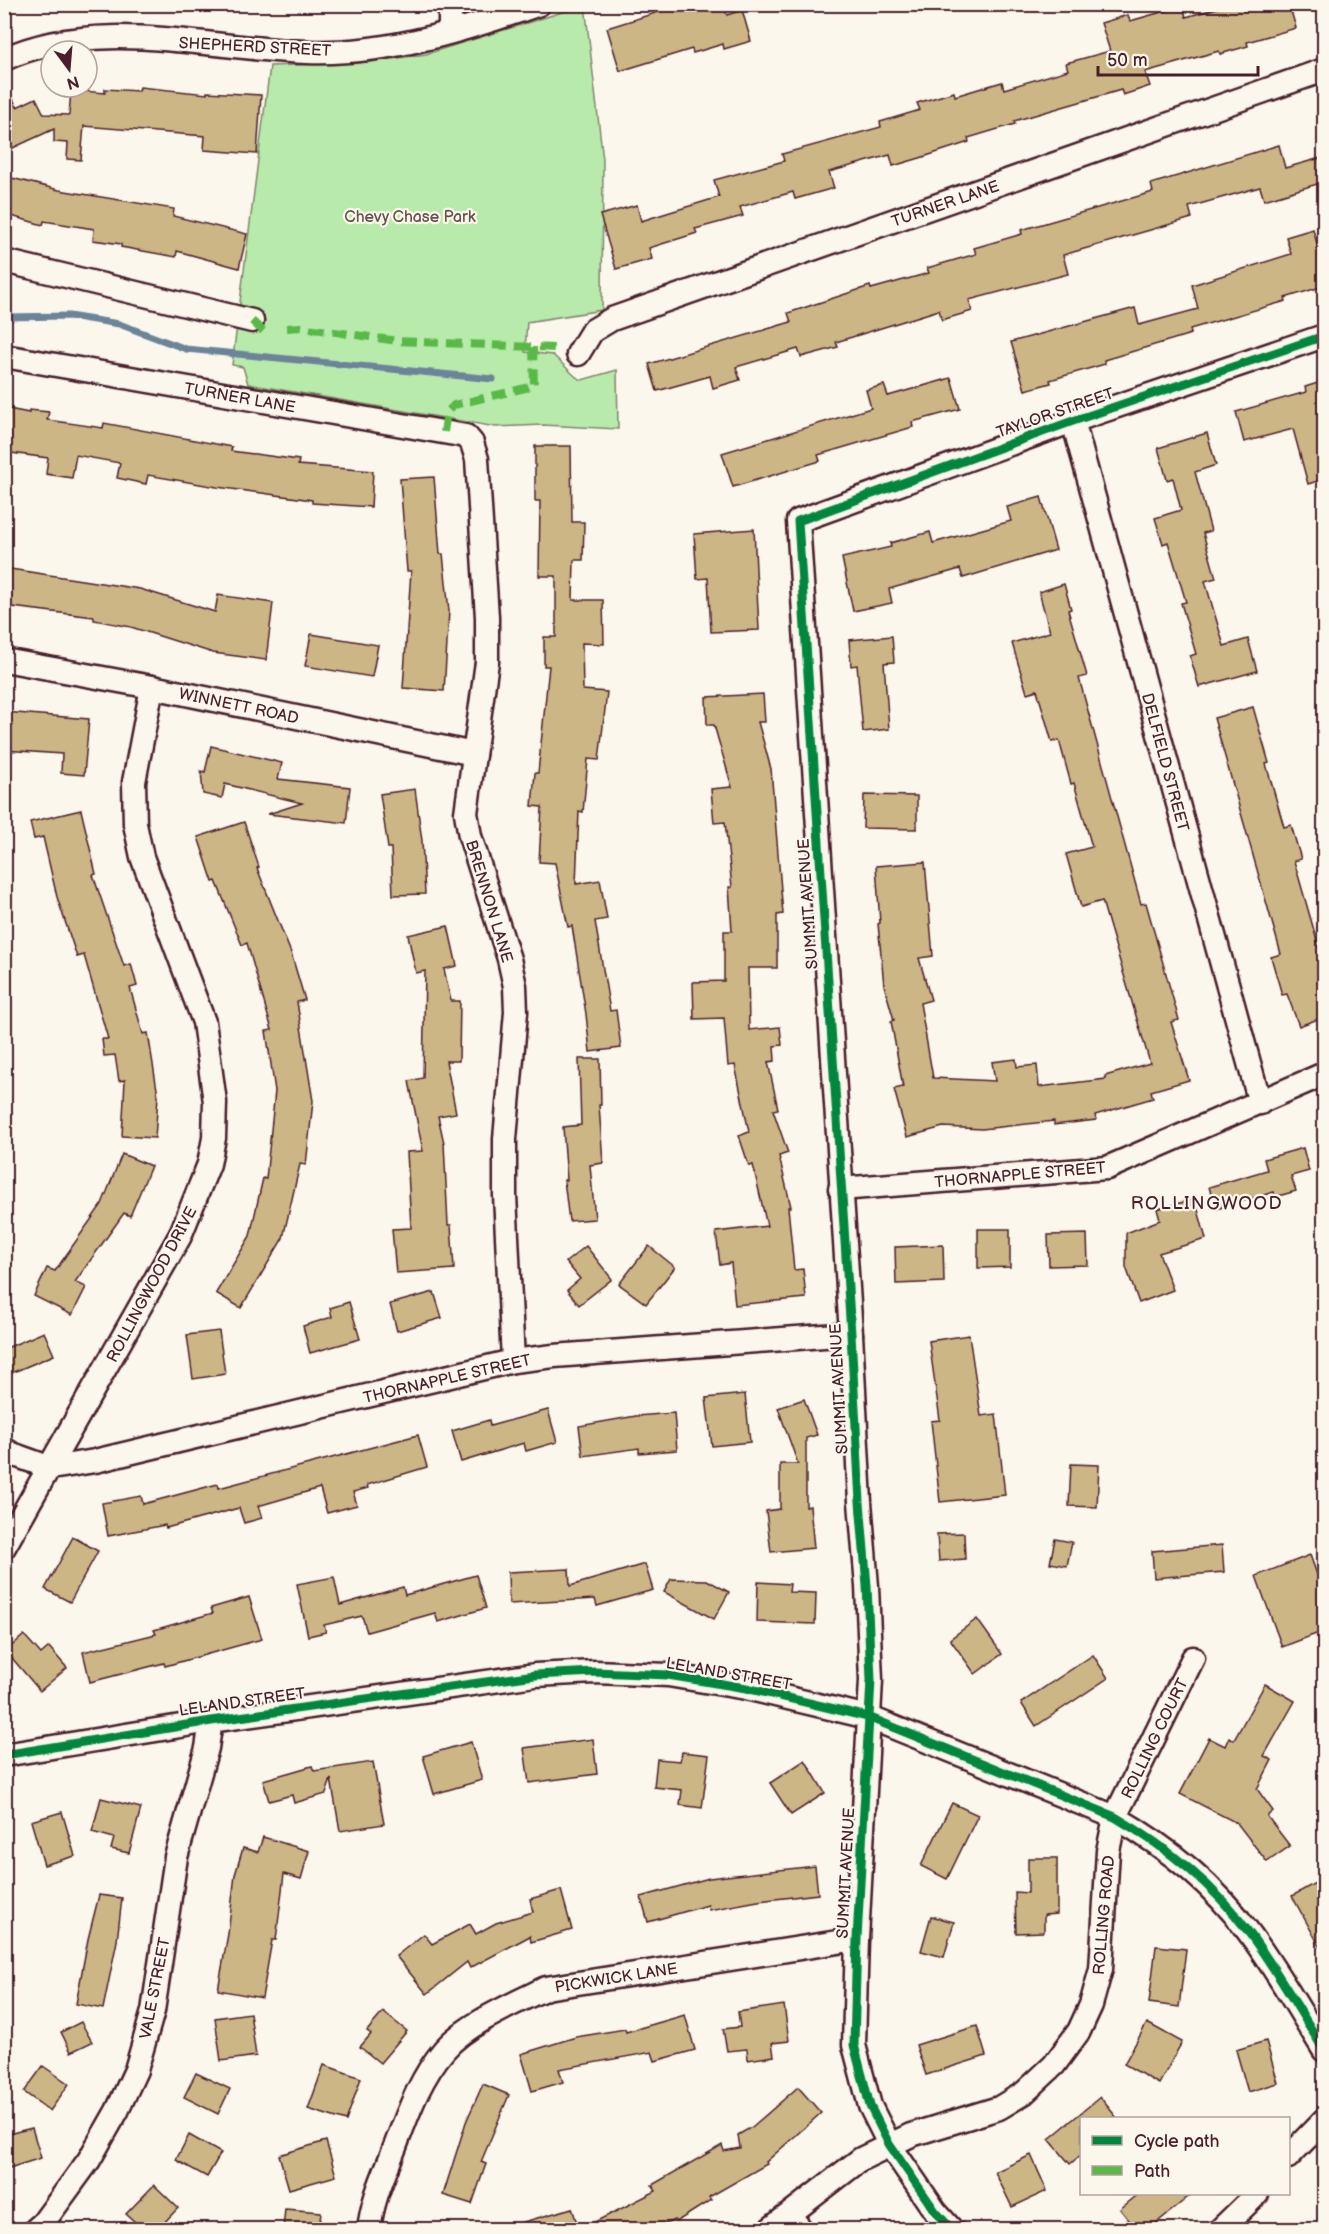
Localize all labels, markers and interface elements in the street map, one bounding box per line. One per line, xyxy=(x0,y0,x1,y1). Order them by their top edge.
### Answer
street label: SHEPHERD STREET xyxy=(178,34,332,61)
north arrow xyxy=(39,39,99,99)
scale bar xyxy=(1098,39,1258,77)
text: 50 m xyxy=(1107,50,1148,71)
text: N xyxy=(64,71,81,93)
street label: TURNER LANE xyxy=(889,177,1002,232)
park label: Chevy Chase Park xyxy=(344,208,476,227)
street label: TURNER LANE xyxy=(183,379,297,418)
street label: TAYLOR STREET xyxy=(994,384,1117,442)
street label: WINNETT ROAD xyxy=(177,684,300,728)
street label: DELFIELD STREET xyxy=(1137,691,1192,834)
street label: BRENNON LANE xyxy=(461,838,516,965)
street label: SUMMIT AVENUE xyxy=(794,838,823,970)
street label: THORNAPPLE STREET xyxy=(934,1159,1107,1192)
district label: ROLLINGWOOD xyxy=(1131,1193,1283,1214)
street label: ROLLINGWOOD DRIVE xyxy=(103,1204,201,1366)
street label: SUMMIT AVENUE xyxy=(827,1323,852,1455)
street label: THORNAPPLE STREET xyxy=(362,1351,533,1408)
street label: LELAND STREET xyxy=(664,1654,794,1695)
street label: ROLLING COURT xyxy=(1118,1675,1193,1802)
street label: LELAND STREET xyxy=(178,1684,307,1721)
street label: SUMMIT AVENUE xyxy=(834,1807,859,1939)
street label: ROLLING ROAD xyxy=(1090,1855,1119,1976)
street label: VALE STREET xyxy=(136,1935,175,2041)
street label: PICKWICK LANE xyxy=(554,1959,679,1998)
legend xyxy=(1080,2117,1290,2195)
text: Cycle path xyxy=(1134,2131,1220,2152)
text: Path xyxy=(1134,2161,1170,2182)

